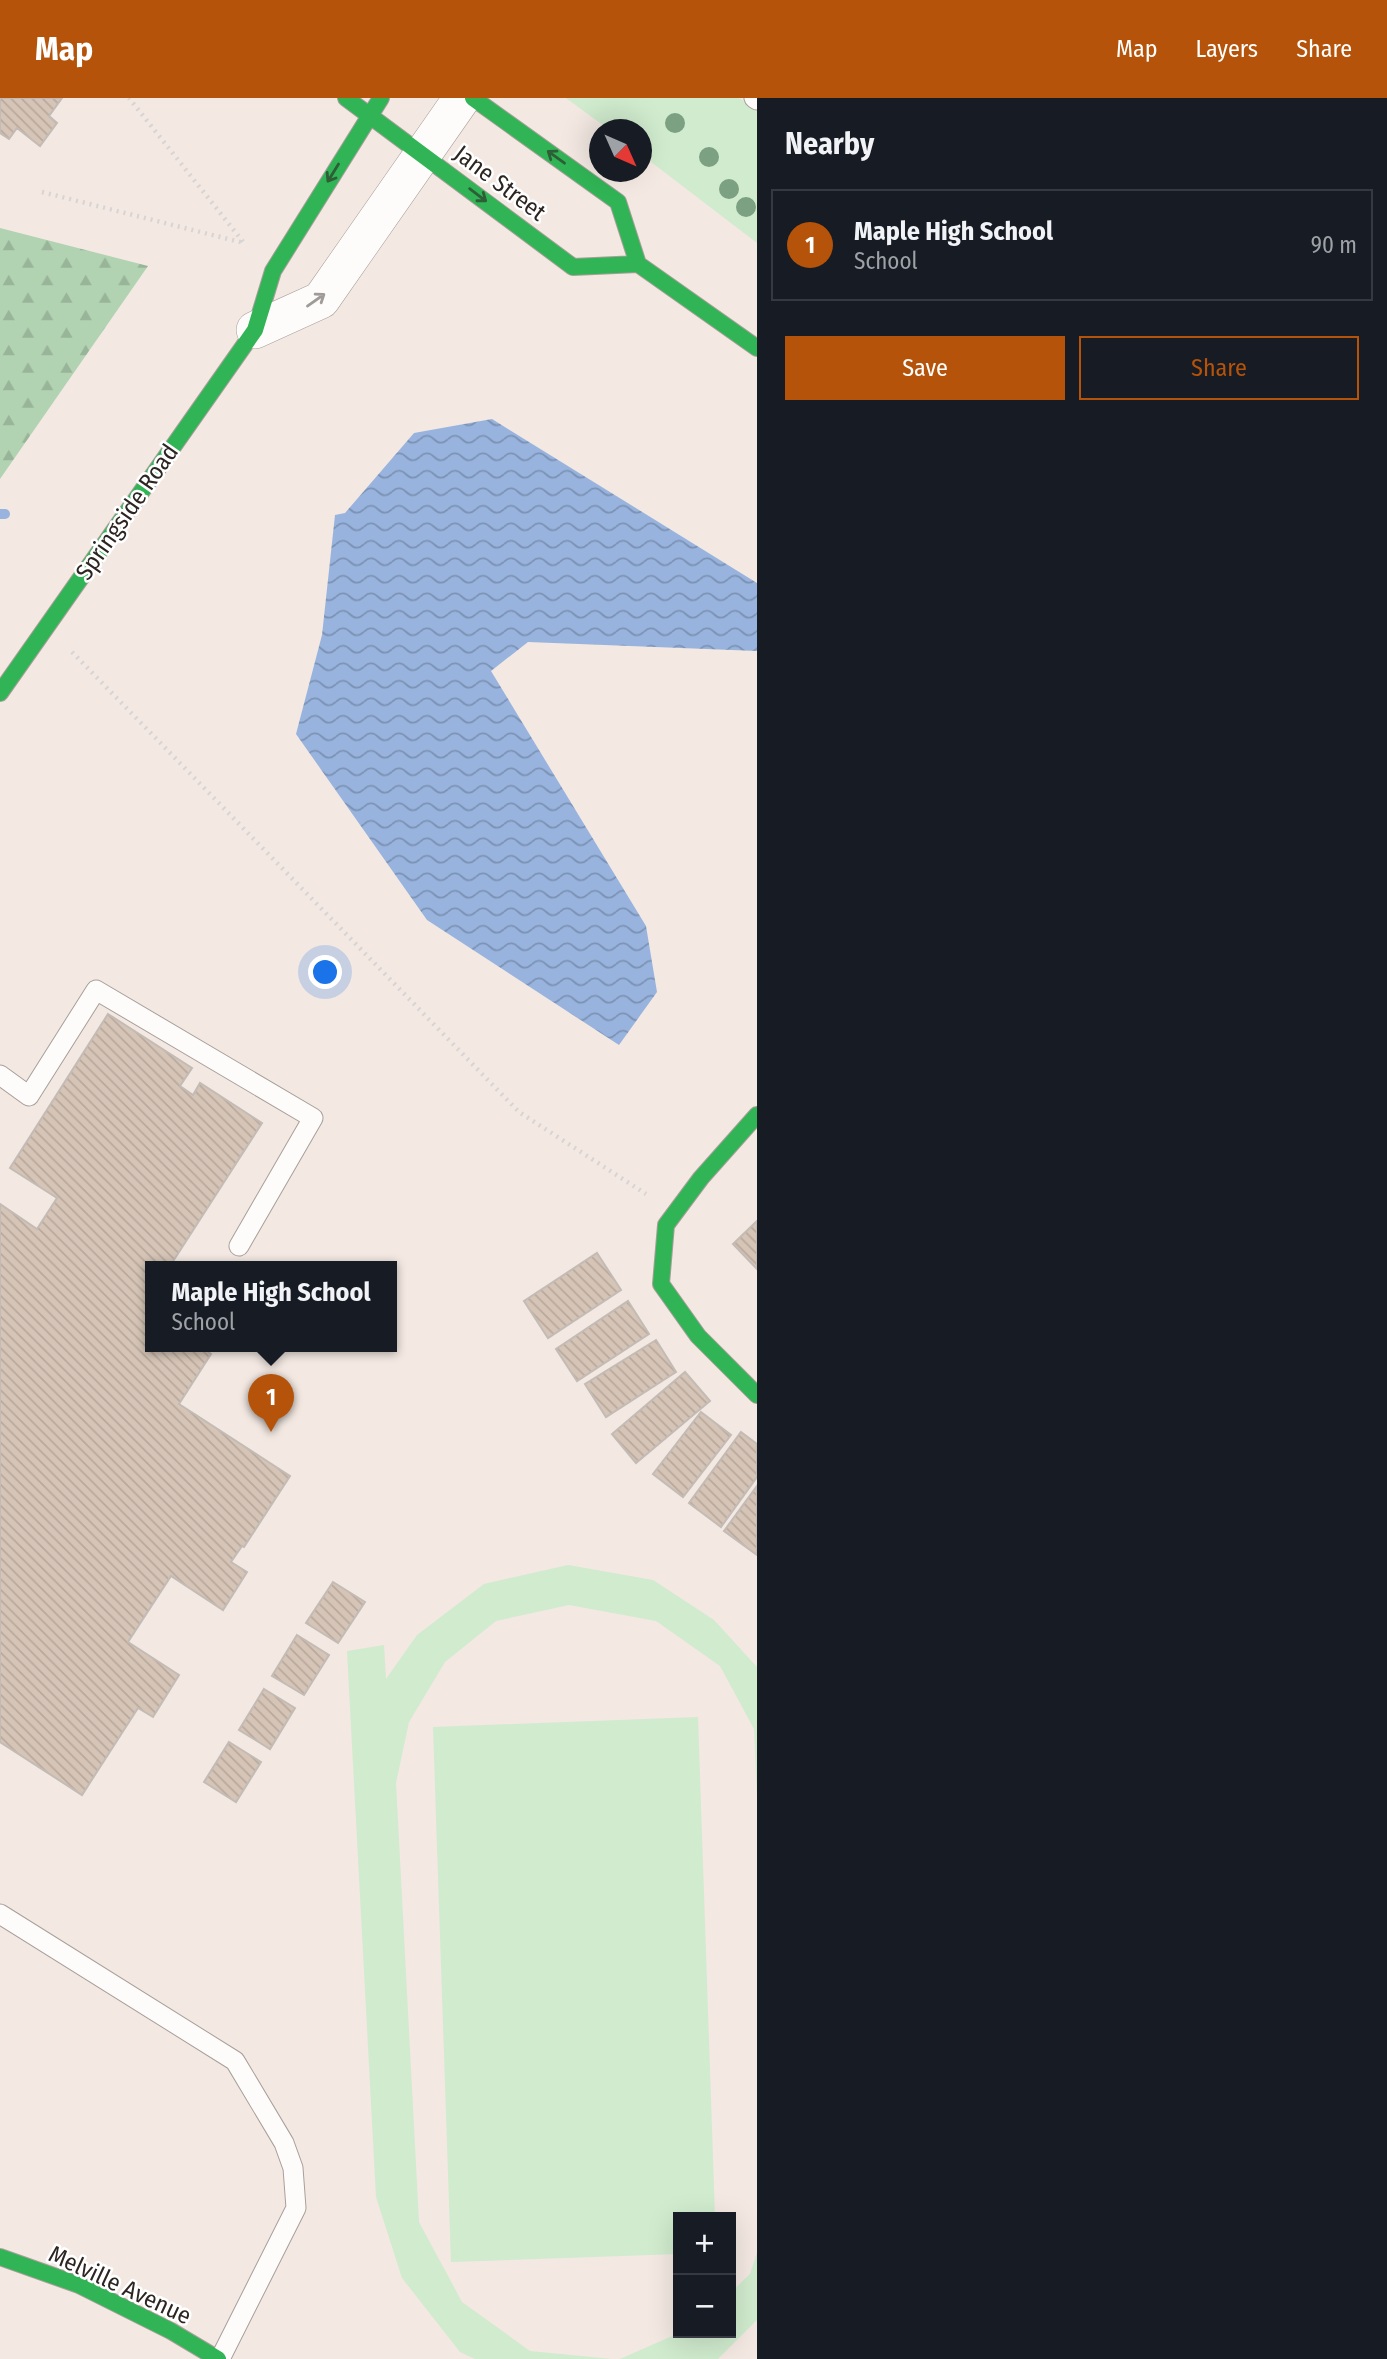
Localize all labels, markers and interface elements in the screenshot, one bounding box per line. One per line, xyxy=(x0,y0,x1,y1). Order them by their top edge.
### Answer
text: Map xyxy=(35,29,93,69)
text: Map xyxy=(1116,35,1158,63)
text: Layers xyxy=(1196,35,1258,63)
text: Share xyxy=(1296,35,1352,63)
north arrow xyxy=(589,119,652,182)
text: Nearby xyxy=(785,126,874,162)
street label: Jane Street xyxy=(449,139,551,227)
one-way arrow xyxy=(547,150,566,164)
one-way arrow xyxy=(326,162,340,182)
one-way arrow xyxy=(468,187,486,202)
text: Maple High School xyxy=(854,216,1053,247)
text: 1 xyxy=(805,231,815,259)
text: 90 m xyxy=(1311,231,1357,259)
text: School xyxy=(854,247,918,275)
one-way arrow xyxy=(306,293,325,308)
button: Save xyxy=(785,336,1065,400)
button: Share xyxy=(1079,336,1359,400)
street label: Springside Road xyxy=(70,439,184,585)
your location xyxy=(308,955,342,989)
popup xyxy=(145,1261,397,1352)
text: Maple High School xyxy=(172,1277,370,1308)
text: School xyxy=(172,1308,235,1336)
pin: 1 xyxy=(248,1374,294,1432)
map controls xyxy=(673,2212,736,2338)
button: + xyxy=(673,2212,736,2275)
street label: Melville Avenue xyxy=(44,2240,196,2330)
button: − xyxy=(673,2275,736,2338)

